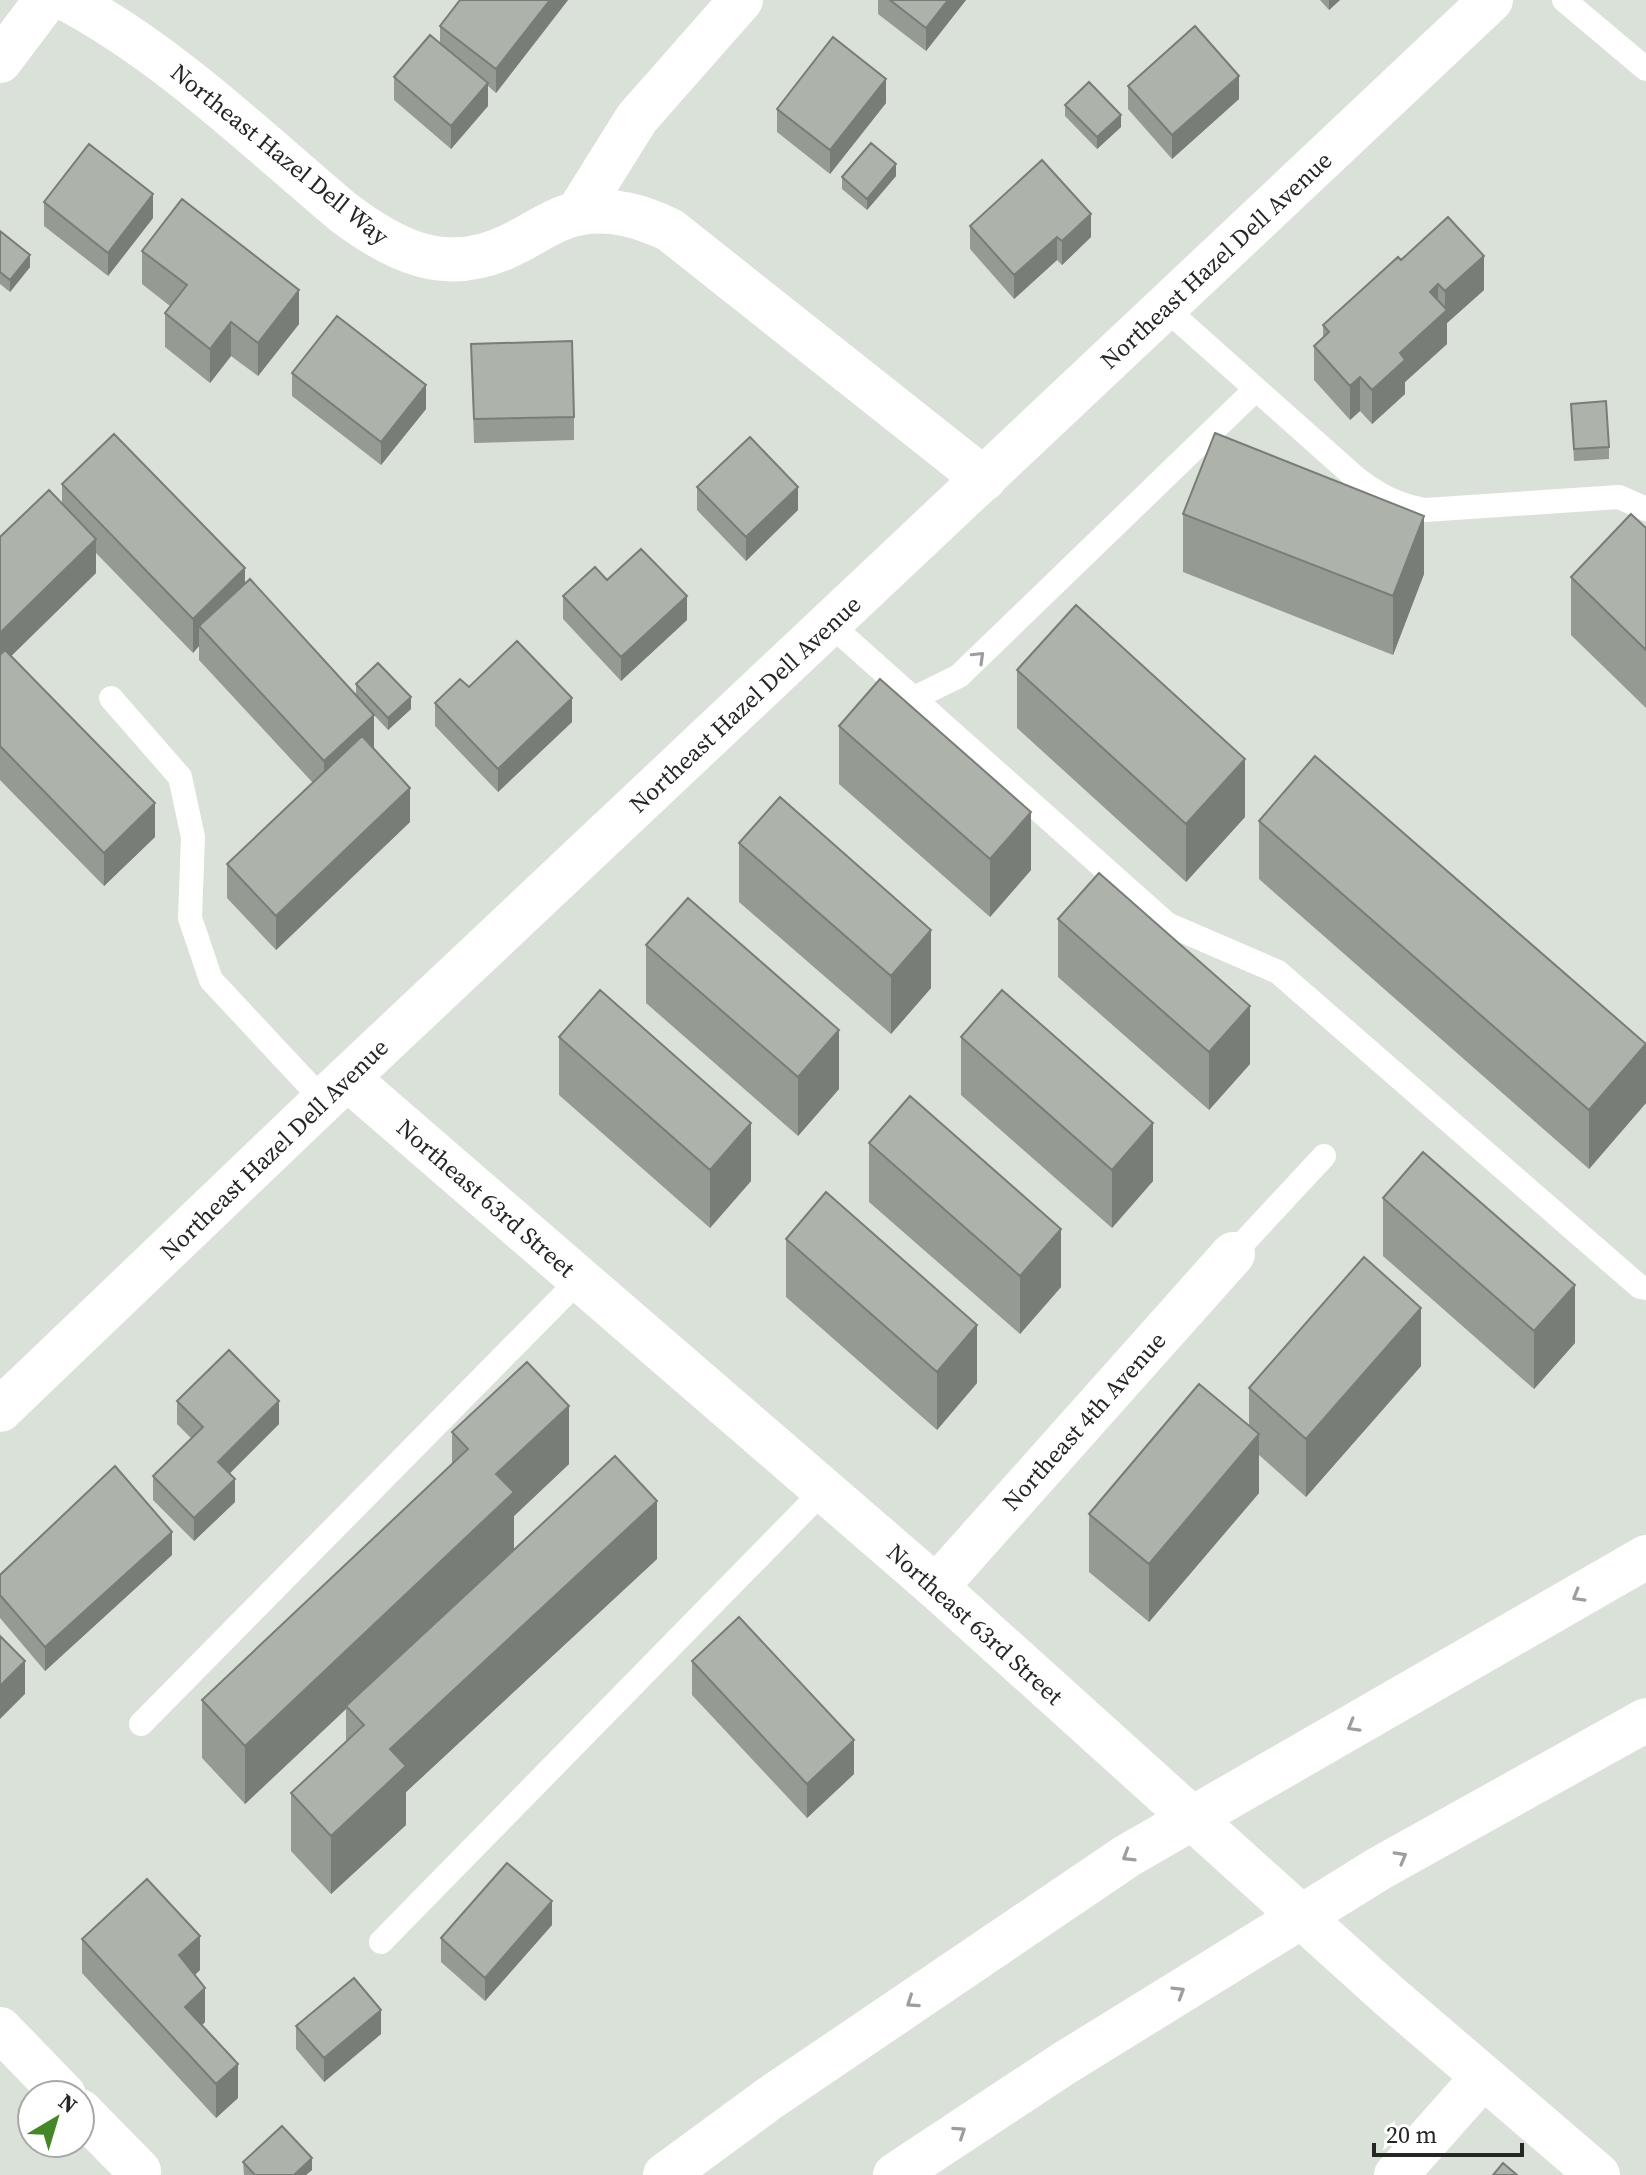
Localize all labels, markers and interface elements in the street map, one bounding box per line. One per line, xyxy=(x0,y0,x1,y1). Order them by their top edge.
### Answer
street label: Northeast Hazel Dell Way xyxy=(164,56,396,253)
street label: Northeast Hazel Dell Avenue xyxy=(1093,144,1339,376)
street label: Northeast Hazel Dell Avenue xyxy=(622,588,868,820)
one-way arrow xyxy=(970,652,984,666)
street label: Northeast Hazel Dell Avenue xyxy=(153,1031,395,1267)
street label: Northeast 63rd Street xyxy=(390,1111,582,1285)
street label: Northeast 4th Avenue xyxy=(995,1324,1173,1518)
street label: Northeast 63rd Street xyxy=(880,1536,1070,1712)
one-way arrow xyxy=(1573,1586,1587,1602)
one-way arrow xyxy=(1347,1716,1362,1732)
one-way arrow xyxy=(1122,1847,1137,1862)
one-way arrow xyxy=(1392,1851,1407,1867)
one-way arrow xyxy=(1170,1987,1185,2002)
one-way arrow xyxy=(907,1992,921,2007)
north arrow xyxy=(16,2079,96,2159)
text: N xyxy=(53,2086,84,2120)
scale bar xyxy=(1374,2107,1522,2157)
text: 20 m xyxy=(1386,2118,1437,2151)
one-way arrow xyxy=(951,2127,965,2142)

